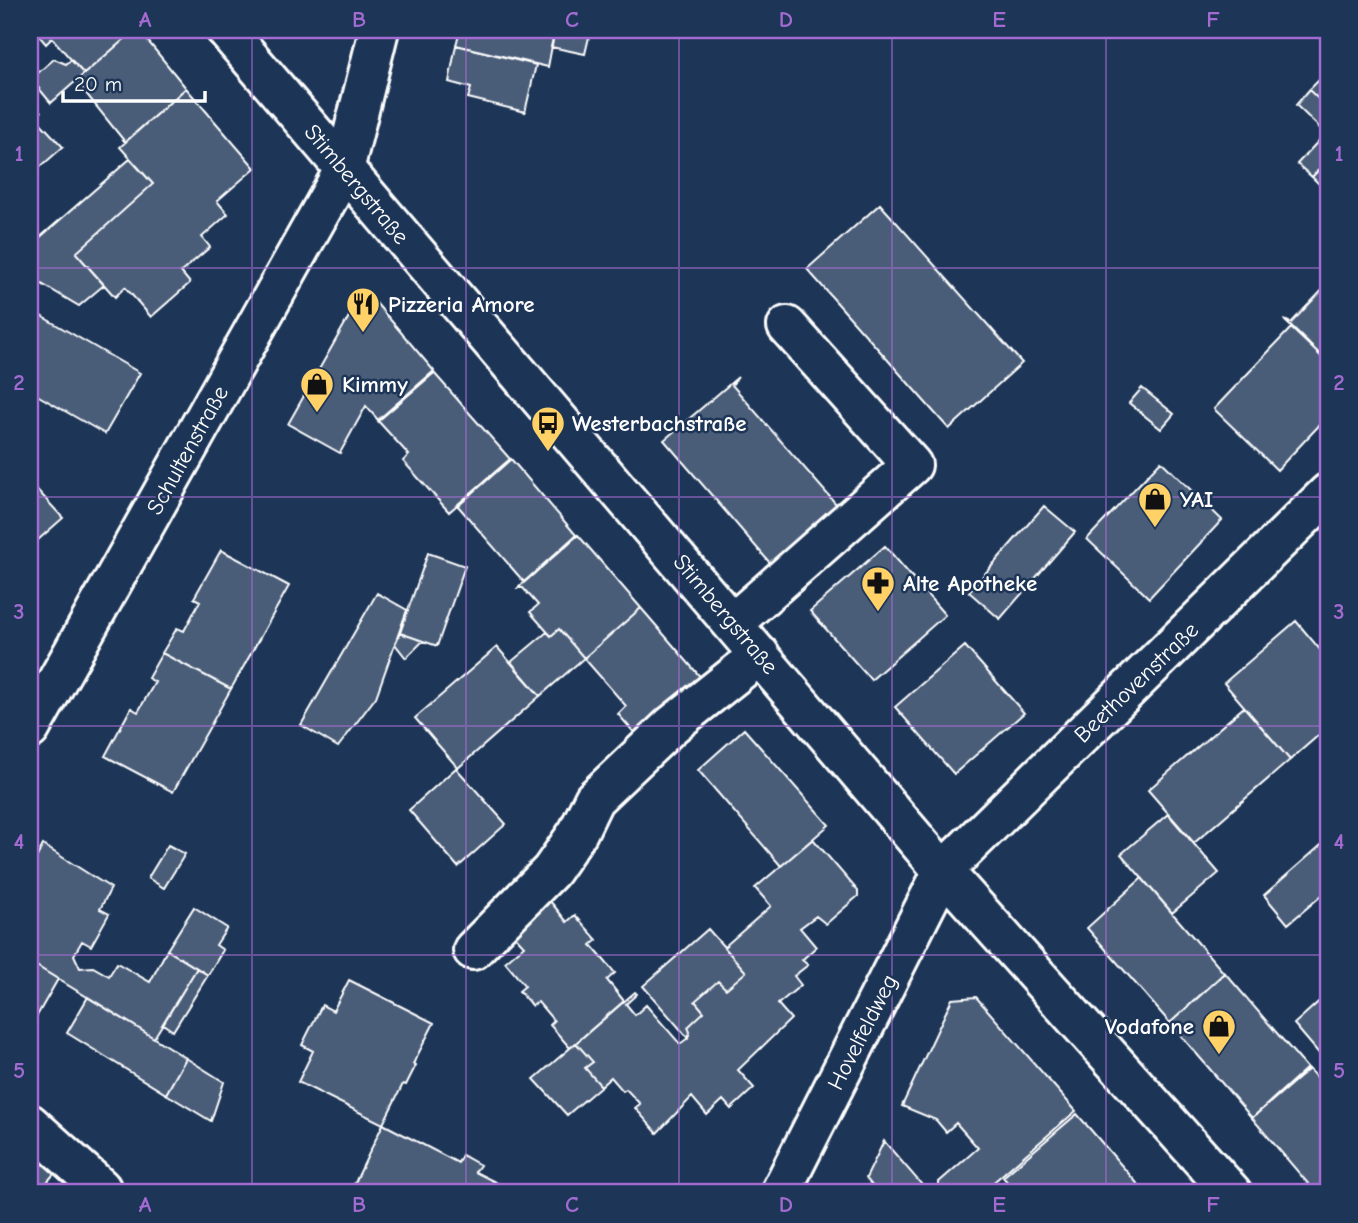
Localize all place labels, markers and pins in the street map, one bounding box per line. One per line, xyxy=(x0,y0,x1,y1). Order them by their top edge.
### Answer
restaurant icon: Pizzeria Amore xyxy=(344,285,382,334)
place label: Pizzeria Amore xyxy=(388,291,534,318)
shop icon: Kimmy xyxy=(298,365,336,414)
place label: Kimmy xyxy=(342,371,408,398)
bus stop icon: Westerbachstraße xyxy=(529,404,567,453)
place label: Westerbachstraße xyxy=(572,410,746,437)
shop icon: YAI xyxy=(1136,480,1174,529)
place label: YAI xyxy=(1180,486,1213,513)
pharmacy icon: Alte Apotheke xyxy=(859,564,897,613)
place label: Alte Apotheke xyxy=(903,570,1037,597)
shop icon: Vodafone xyxy=(1200,1007,1238,1056)
place label: Vodafone xyxy=(1105,1013,1194,1040)

